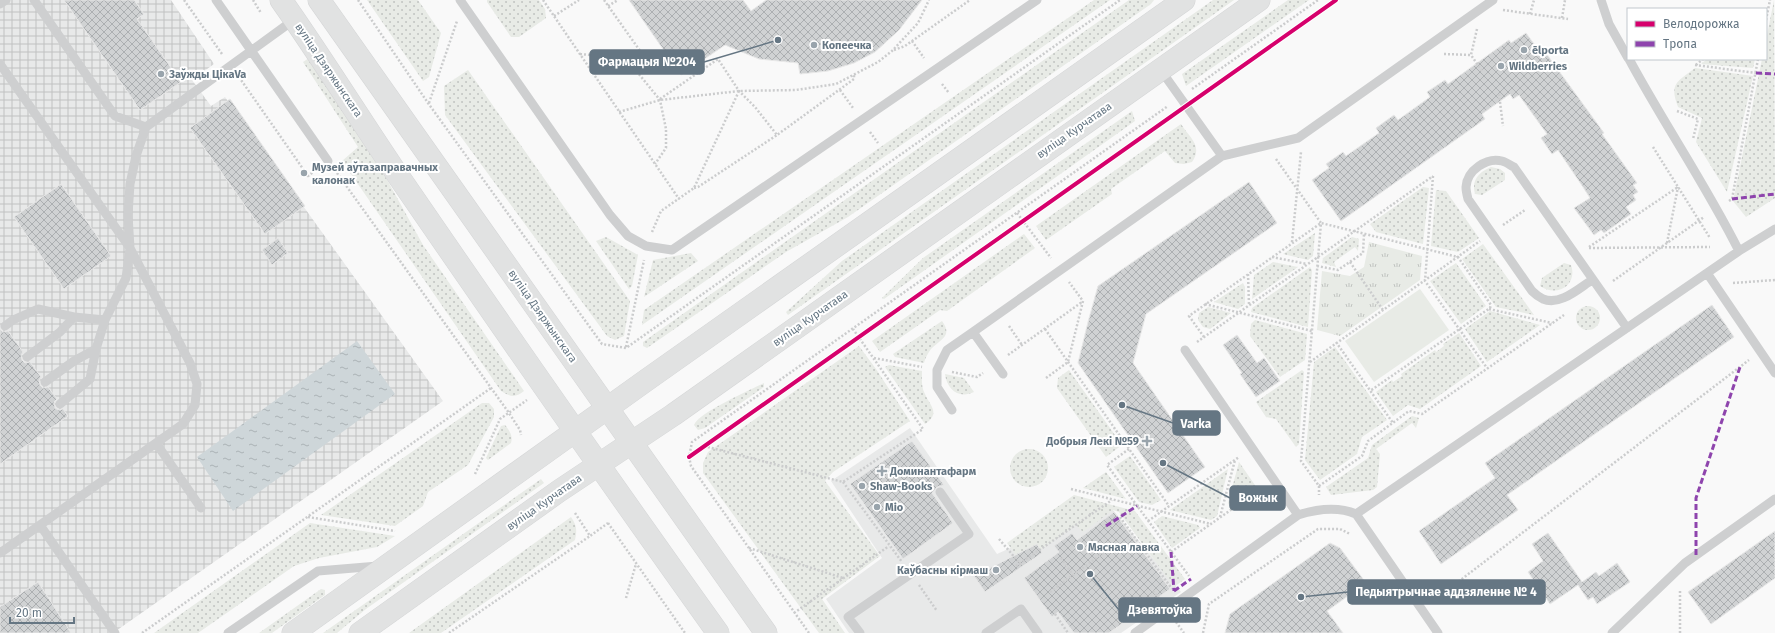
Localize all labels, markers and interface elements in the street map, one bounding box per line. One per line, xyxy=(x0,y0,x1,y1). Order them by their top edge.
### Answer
legend xyxy=(1627,8,1767,60)
text: Велодорожка xyxy=(1663,17,1739,31)
street label: вуліца Дзяржынскага xyxy=(292,21,365,120)
text: Тропа xyxy=(1663,37,1697,51)
place label: Копеечка xyxy=(822,39,872,52)
marker: Копеечка xyxy=(809,40,819,50)
place label: ēlporta xyxy=(1532,44,1569,57)
marker: ēlporta xyxy=(1519,45,1529,55)
callout: Фармацыя №204 xyxy=(590,50,704,74)
text: Фармацыя №204 xyxy=(598,55,696,69)
place label: Wildberries xyxy=(1509,60,1568,73)
marker: Wildberries xyxy=(1496,61,1506,71)
place label: Заўжды ЦiкаVa xyxy=(168,68,246,81)
marker: Заўжды ЦiкаVa xyxy=(156,69,166,79)
street label: вуліца Курчатава xyxy=(1034,100,1114,161)
place label: Музей аўтазаправачных калонак xyxy=(312,161,438,187)
marker: Музей аўтазаправачных калонак xyxy=(299,168,309,178)
street label: вуліца Дзяржынскага xyxy=(506,267,580,365)
street label: вуліца Курчатава xyxy=(770,288,850,349)
callout: Varka xyxy=(1173,411,1220,435)
text: Varka xyxy=(1180,417,1212,431)
place label: Добрыя Лекі №59 xyxy=(1045,435,1139,448)
marker: Добрыя Лекі №59 xyxy=(1142,436,1152,446)
place label: Доминантафарм xyxy=(889,465,977,478)
marker: Доминантафарм xyxy=(877,466,887,476)
street label: вуліца Курчатава xyxy=(504,472,584,533)
place label: Shaw-Books xyxy=(870,480,933,493)
marker: Shaw-Books xyxy=(857,481,867,491)
callout: Вожык xyxy=(1230,486,1285,510)
text: Вожык xyxy=(1238,491,1278,505)
place label: Mio xyxy=(885,501,904,514)
marker: Mio xyxy=(872,502,882,512)
place label: Мясная лавка xyxy=(1088,541,1160,554)
marker: Мясная лавка xyxy=(1075,542,1085,552)
place label: Каўбасны кірмаш xyxy=(897,564,988,577)
marker: Каўбасны кірмаш xyxy=(991,565,1001,575)
callout: Педыятрычнае аддзяленне № 4 xyxy=(1348,580,1545,604)
text: Педыятрычнае аддзяленне № 4 xyxy=(1355,585,1537,599)
callout: Дзевятоўка xyxy=(1119,598,1200,622)
scale bar xyxy=(10,599,74,625)
text: Дзевятоўка xyxy=(1127,603,1193,617)
text: 20 m xyxy=(16,606,42,620)

